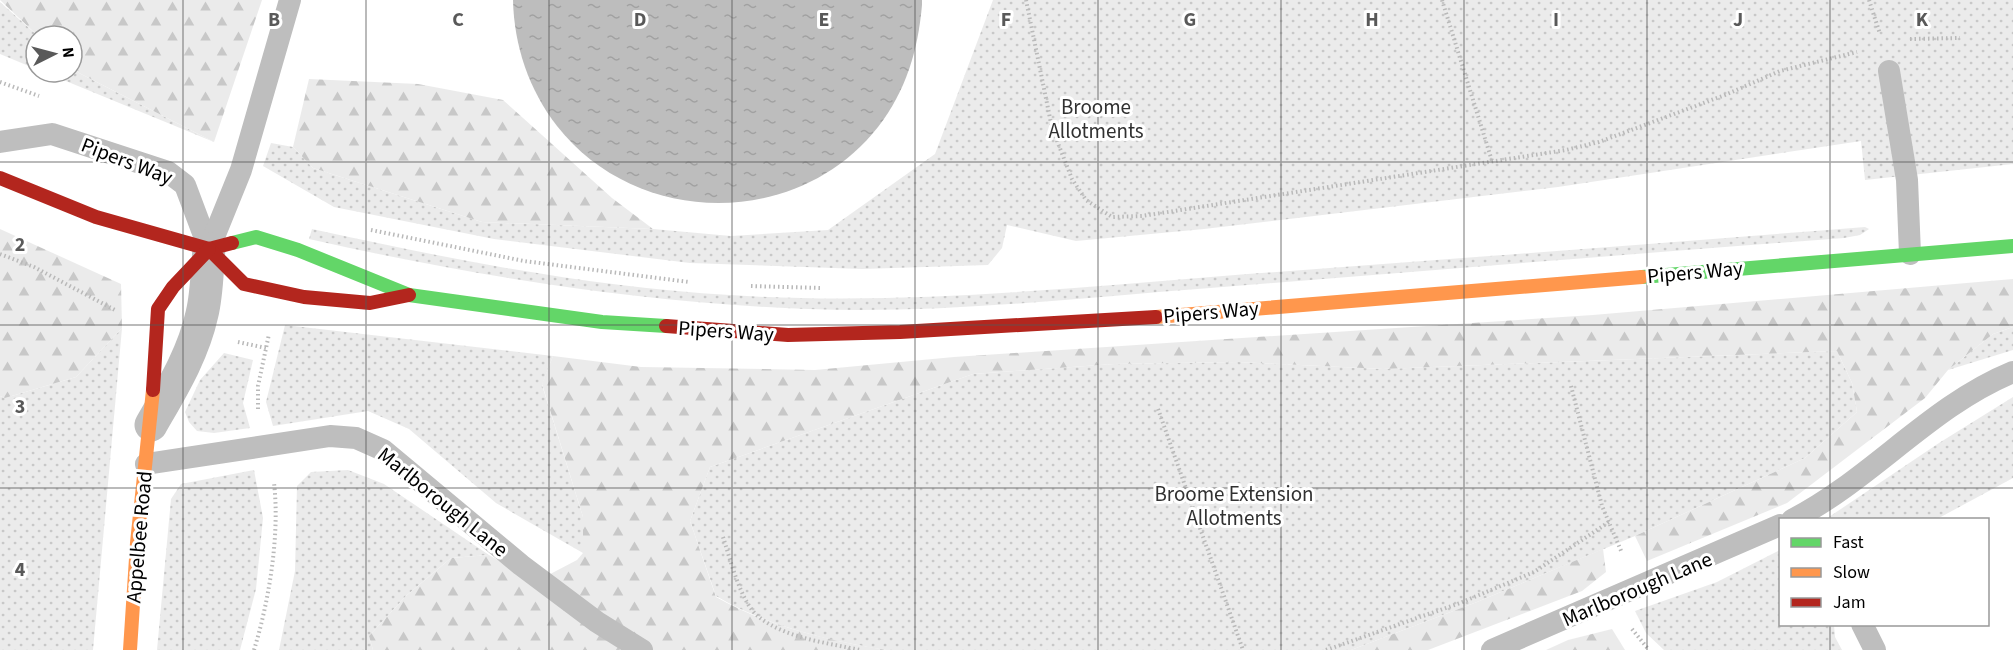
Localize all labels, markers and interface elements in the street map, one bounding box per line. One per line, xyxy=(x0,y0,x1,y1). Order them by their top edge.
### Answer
text: B xyxy=(268,6,280,34)
text: C xyxy=(452,6,464,34)
text: D xyxy=(634,6,646,34)
text: E xyxy=(819,6,829,34)
text: F xyxy=(1001,6,1011,34)
text: G xyxy=(1184,6,1196,34)
text: H xyxy=(1365,6,1379,34)
text: I xyxy=(1553,6,1559,34)
text: J xyxy=(1733,6,1743,34)
text: K xyxy=(1916,6,1929,34)
north arrow xyxy=(24,24,84,84)
text: N xyxy=(56,46,79,59)
park label: Broome Allotments xyxy=(1048,92,1144,146)
street label: Pipers Way xyxy=(77,130,177,192)
text: 2 xyxy=(15,231,25,259)
street label: Pipers Way xyxy=(1646,253,1744,291)
street label: Pipers Way xyxy=(1162,293,1260,331)
street label: Pipers Way xyxy=(677,313,775,349)
text: 3 xyxy=(15,393,25,421)
street label: Marlborough Lane xyxy=(371,440,515,564)
street label: Appelbee Road xyxy=(118,470,160,604)
park label: Broome Extension Allotments xyxy=(1154,479,1314,533)
legend xyxy=(1779,518,1989,626)
text: Fast xyxy=(1833,530,1864,555)
street label: Marlborough Lane xyxy=(1557,544,1717,634)
text: 4 xyxy=(15,556,26,584)
text: Slow xyxy=(1833,560,1870,585)
text: Jam xyxy=(1833,590,1866,615)

